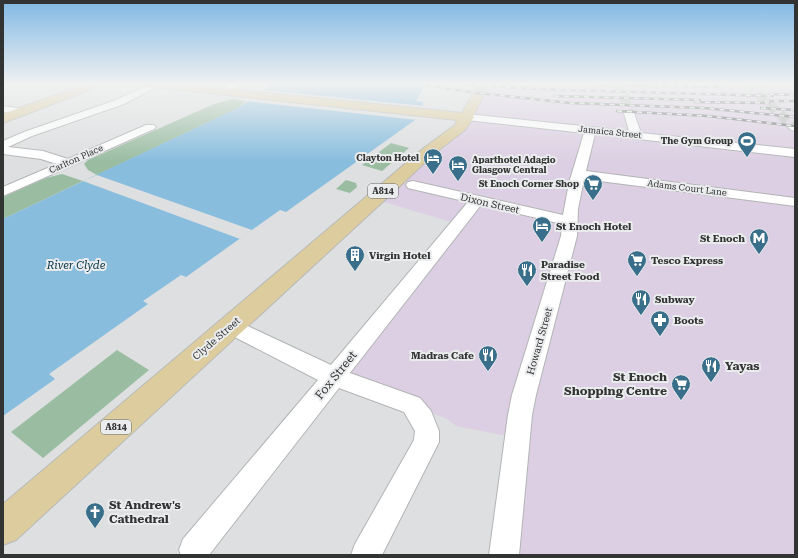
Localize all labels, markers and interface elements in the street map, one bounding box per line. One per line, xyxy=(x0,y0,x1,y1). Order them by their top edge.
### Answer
street label: Jamaica Street xyxy=(578,124,643,140)
sports icon: The Gym Group xyxy=(736,130,758,158)
place label: The Gym Group xyxy=(661,136,733,146)
street label: Carlton Place xyxy=(47,143,105,175)
hotel icon: Clayton Hotel xyxy=(422,147,444,175)
place label: Clayton Hotel xyxy=(356,153,419,163)
hotel icon: Aparthotel Adagio Glasgow Central xyxy=(447,154,469,182)
place label: Aparthotel Adagio Glasgow Central xyxy=(472,155,556,175)
supermarket icon: St Enoch Corner Shop xyxy=(582,173,604,201)
street label: Adams Court Lane xyxy=(647,178,727,198)
place label: St Enoch Corner Shop xyxy=(479,179,579,189)
road number: A814 xyxy=(368,184,398,198)
street label: Dixon Street xyxy=(459,191,521,216)
hotel icon: St Enoch Hotel xyxy=(531,215,553,243)
place label: St Enoch Hotel xyxy=(556,221,632,232)
metro station icon: St Enoch xyxy=(748,227,770,255)
place label: St Enoch xyxy=(700,233,745,244)
building icon: Virgin Hotel xyxy=(344,244,366,272)
supermarket icon: Tesco Express xyxy=(626,249,648,277)
place label: Virgin Hotel xyxy=(369,250,431,261)
place label: Tesco Express xyxy=(651,255,723,266)
water label: River Clyde xyxy=(46,259,106,272)
restaurant icon: Paradise Street Food xyxy=(516,259,538,287)
place label: Paradise Street Food xyxy=(541,259,600,282)
restaurant icon: Subway xyxy=(630,288,652,316)
place label: Subway xyxy=(655,294,695,305)
street label: Howard Street xyxy=(525,306,554,376)
pharmacy icon: Boots xyxy=(649,309,671,337)
street label: Clyde Street xyxy=(190,315,242,362)
place label: Boots xyxy=(674,315,703,326)
restaurant icon: Madras Cafe xyxy=(477,344,499,372)
street label: Fox Street xyxy=(312,348,360,402)
place label: Madras Cafe xyxy=(411,350,474,361)
restaurant icon: Yayas xyxy=(700,355,722,383)
place label: Yayas xyxy=(725,359,760,373)
place label: St Enoch Shopping Centre xyxy=(564,370,667,398)
supermarket icon: St Enoch Shopping Centre xyxy=(670,373,692,401)
road number: A814 xyxy=(101,420,131,434)
place label: St Andrew's Cathedral xyxy=(109,498,181,526)
church icon: St Andrew's Cathedral xyxy=(84,501,106,529)

